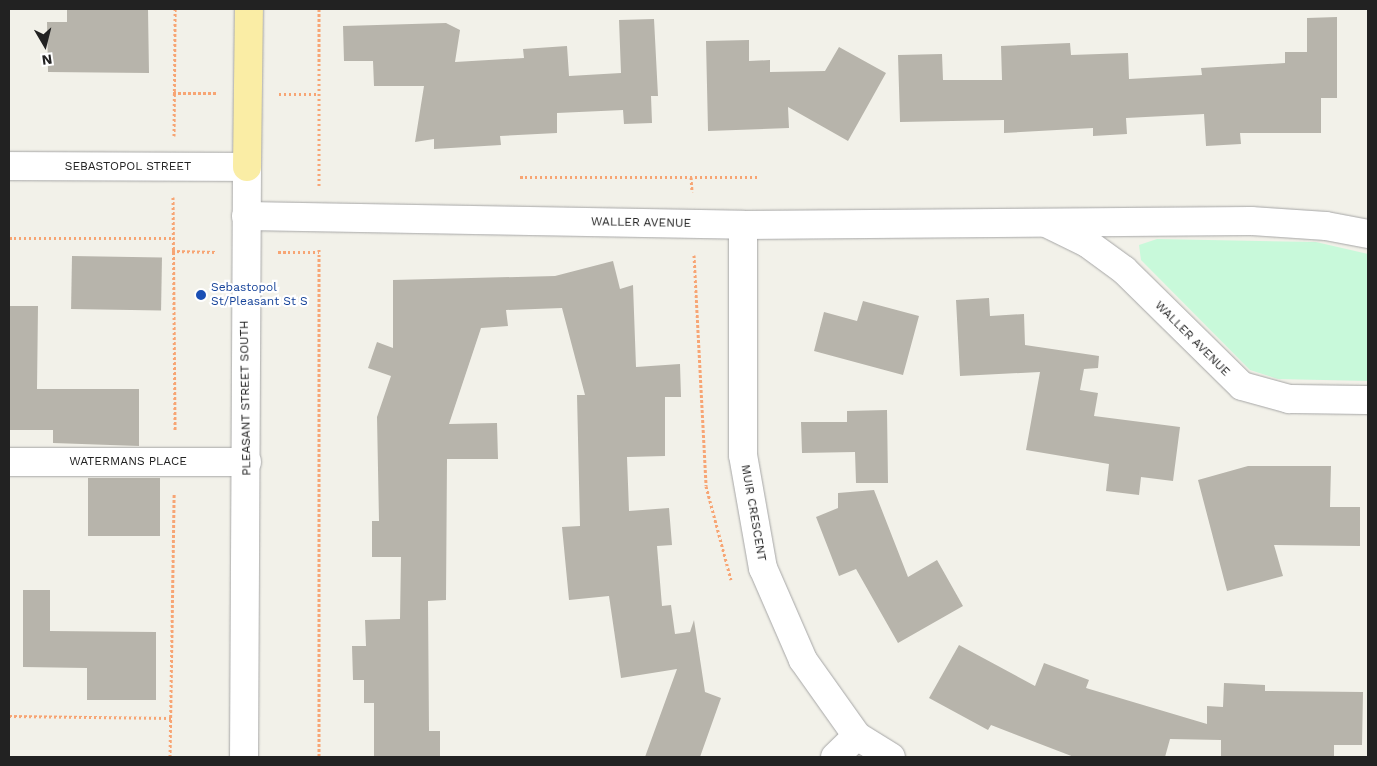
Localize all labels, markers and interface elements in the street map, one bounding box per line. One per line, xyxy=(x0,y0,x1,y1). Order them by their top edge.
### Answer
north arrow xyxy=(20,20,70,70)
text: N xyxy=(41,51,53,68)
street label: SEBASTOPOL STREET xyxy=(65,160,191,174)
street label: WALLER AVENUE xyxy=(591,215,691,231)
place label: Sebastopol St/Pleasant St S xyxy=(211,281,308,309)
marker: Sebastopol St/Pleasant St S xyxy=(195,289,207,301)
street label: WALLER AVENUE xyxy=(1151,298,1233,380)
street label: PLEASANT STREET SOUTH xyxy=(237,320,255,476)
street label: WATERMANS PLACE xyxy=(69,455,187,469)
street label: MUIR CRESCENT xyxy=(737,464,769,562)

